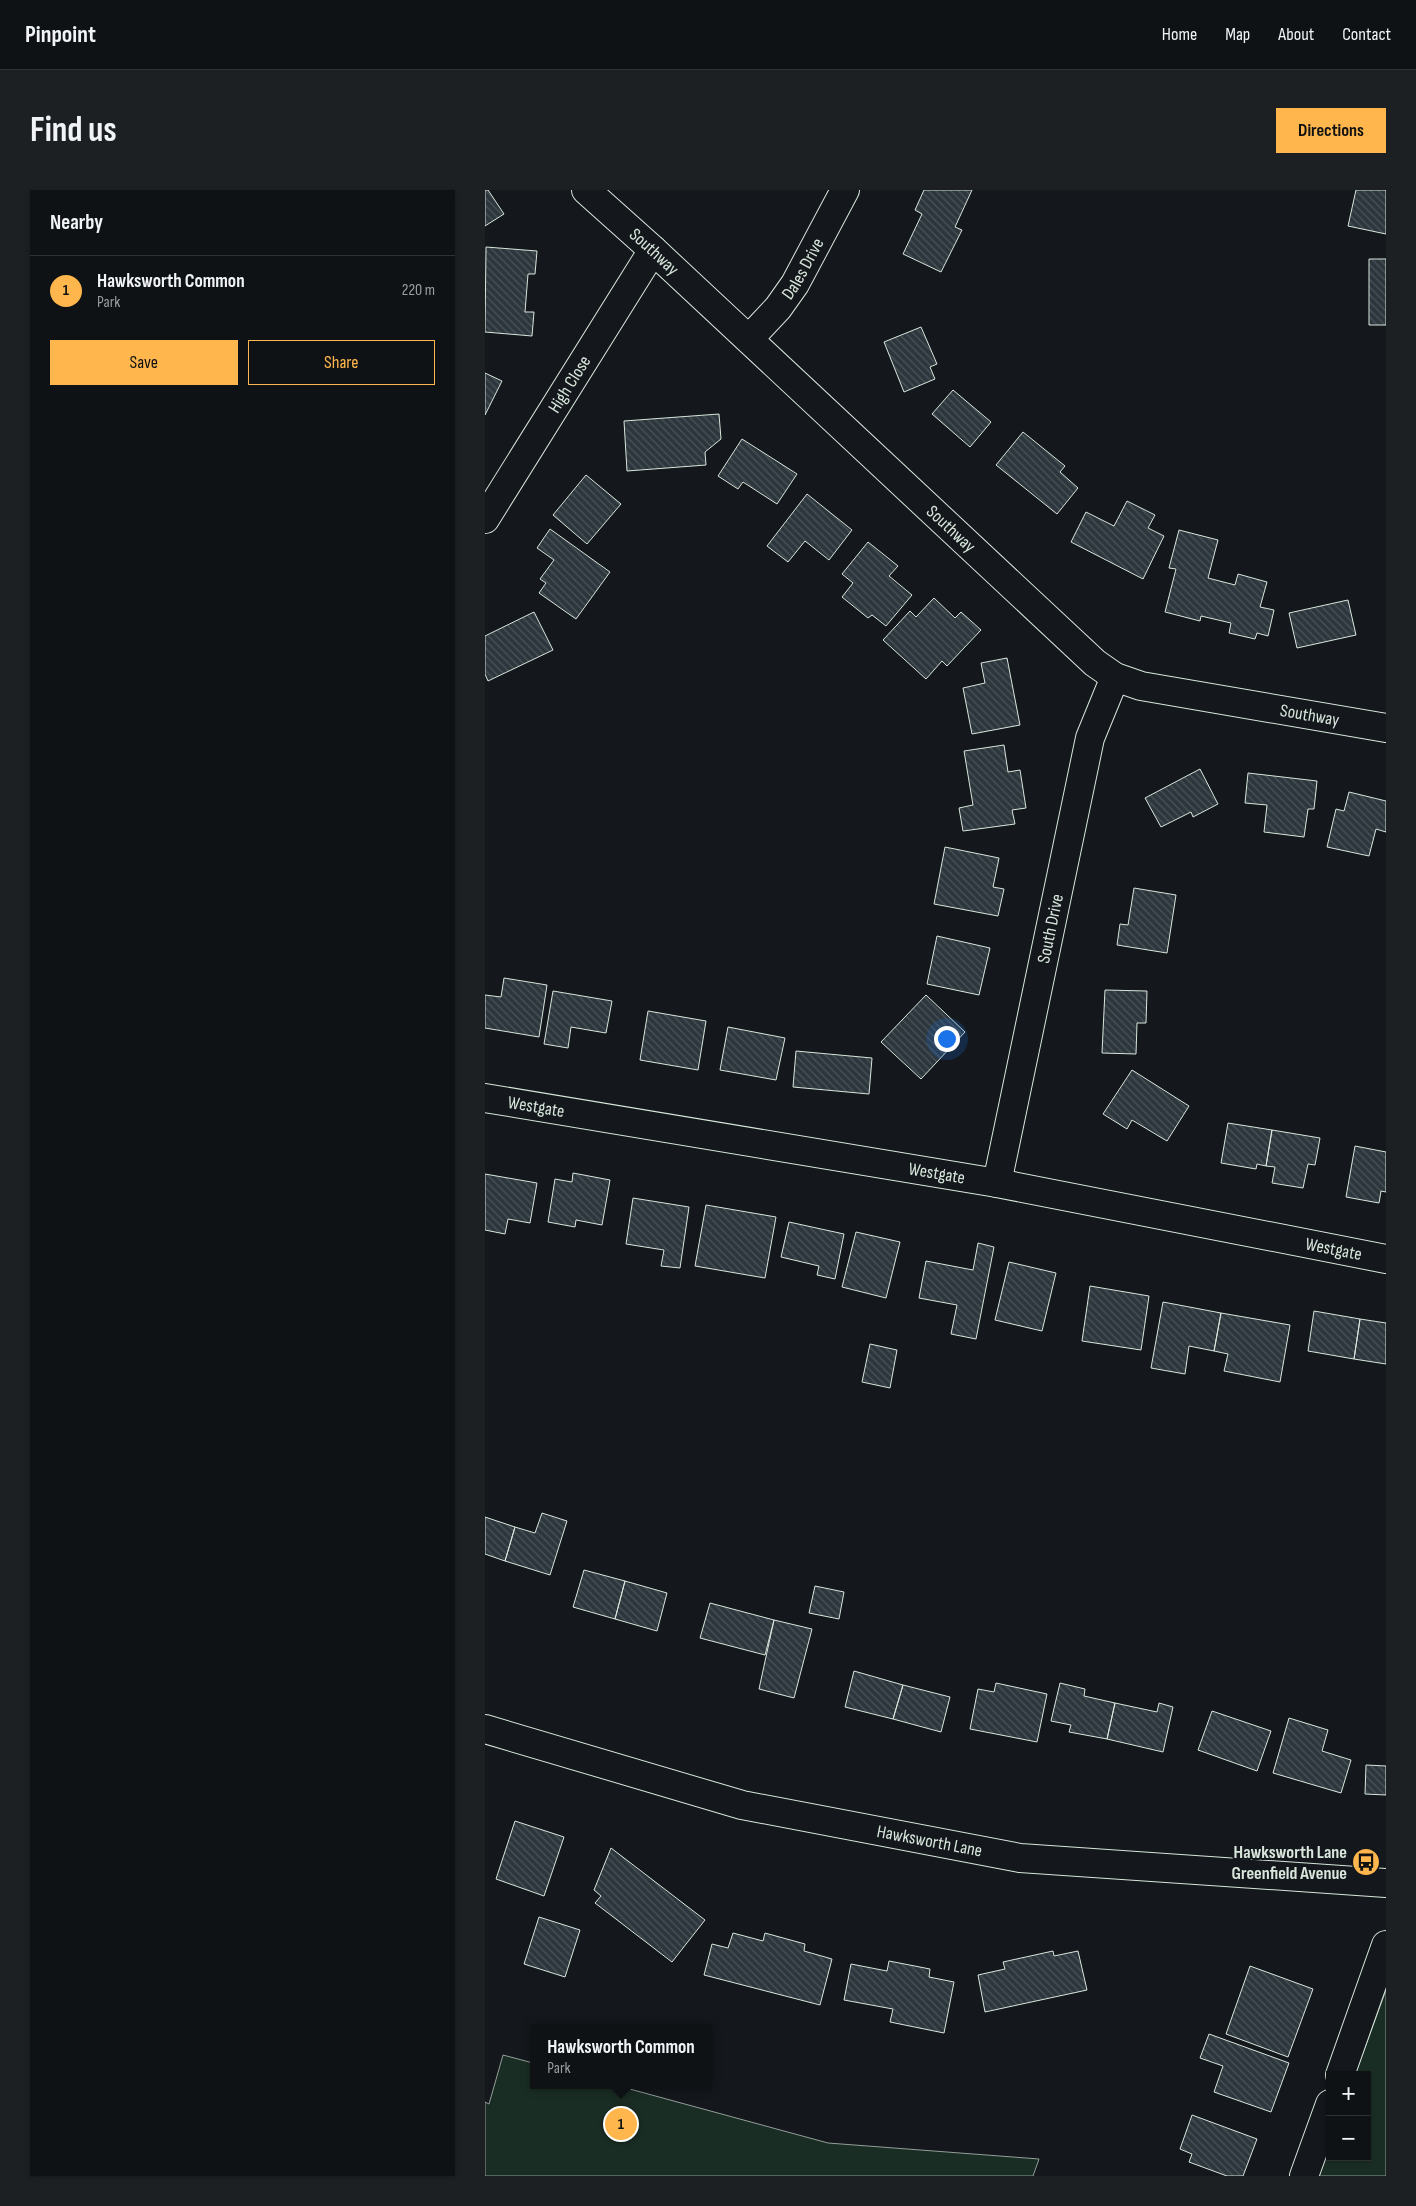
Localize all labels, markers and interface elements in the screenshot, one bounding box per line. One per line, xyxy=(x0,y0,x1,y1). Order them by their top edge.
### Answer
text: Pinpoint xyxy=(25,20,96,49)
text: Home xyxy=(1162,24,1197,45)
text: Map xyxy=(1225,24,1250,45)
text: About xyxy=(1278,24,1314,45)
text: Contact xyxy=(1342,24,1391,45)
button: Directions xyxy=(1276,108,1386,153)
text: Find us xyxy=(30,109,117,152)
text: Nearby xyxy=(50,210,103,235)
street label: Southway xyxy=(625,224,683,279)
street label: Dales Drive xyxy=(777,234,828,303)
text: Hawksworth Common xyxy=(97,270,245,293)
text: 1 xyxy=(63,281,69,300)
text: 220 m xyxy=(402,281,435,300)
text: Park xyxy=(97,293,120,312)
button: Save xyxy=(50,340,238,385)
button: Share xyxy=(248,340,435,385)
street label: High Close xyxy=(543,352,595,417)
street label: Southway xyxy=(922,501,980,557)
street label: Southway xyxy=(1279,700,1341,730)
street label: South Drive xyxy=(1033,892,1068,965)
your location xyxy=(934,1026,960,1052)
street label: Westgate xyxy=(506,1091,566,1122)
street label: Westgate xyxy=(907,1158,967,1188)
street label: Westgate xyxy=(1304,1233,1364,1265)
street label: Hawksworth Lane xyxy=(875,1820,984,1861)
place label: Hawksworth Lane Greenfield Avenue xyxy=(1232,1842,1347,1884)
bus stop icon: Hawksworth Lane Greenfield Avenue xyxy=(1351,1847,1381,1877)
popup xyxy=(530,2024,712,2089)
text: Hawksworth Common xyxy=(547,2036,695,2059)
text: Park xyxy=(547,2059,571,2078)
map controls xyxy=(1326,2071,1371,2161)
button: + xyxy=(1326,2071,1371,2116)
pin: 1 xyxy=(605,2105,637,2143)
button: − xyxy=(1326,2116,1371,2161)

